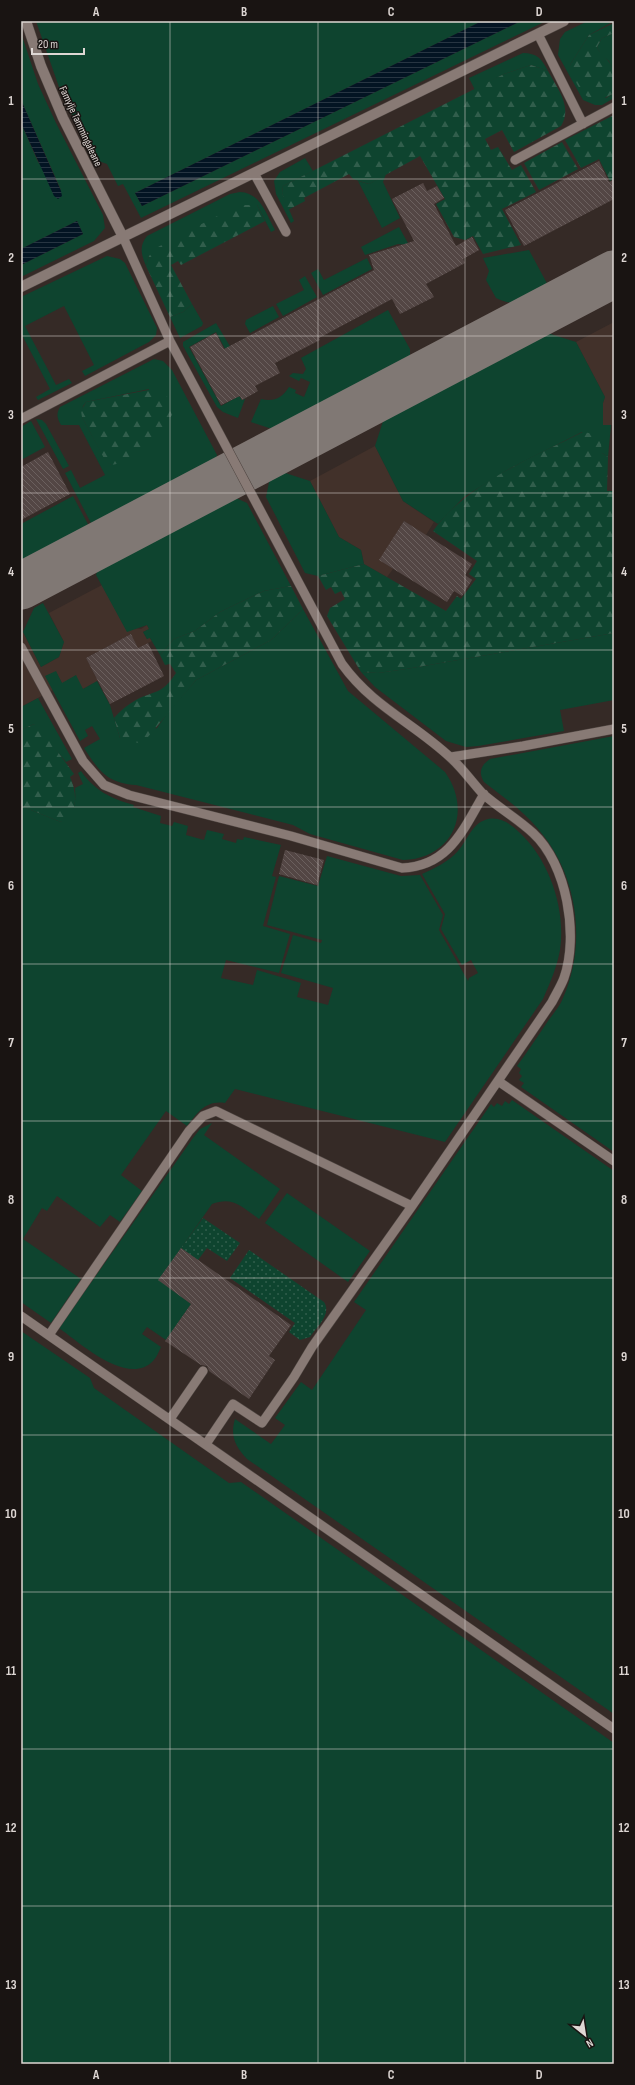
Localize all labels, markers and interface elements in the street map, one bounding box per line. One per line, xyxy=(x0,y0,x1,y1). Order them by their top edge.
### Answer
text: A xyxy=(92,4,100,20)
text: B xyxy=(241,4,247,20)
text: C xyxy=(388,4,395,20)
text: D xyxy=(536,4,543,20)
scale bar xyxy=(32,30,84,56)
text: 20 m xyxy=(38,37,58,52)
street label: Famylje Tammingaleane xyxy=(56,84,105,168)
text: 1 xyxy=(8,93,14,109)
text: 1 xyxy=(621,93,627,109)
text: 2 xyxy=(8,250,14,266)
text: 2 xyxy=(621,250,627,266)
text: 3 xyxy=(8,407,14,423)
text: 3 xyxy=(621,407,627,423)
text: 4 xyxy=(8,564,14,580)
text: 4 xyxy=(621,564,627,580)
text: 5 xyxy=(8,721,14,737)
text: 5 xyxy=(621,721,627,737)
text: 6 xyxy=(8,878,14,894)
text: 6 xyxy=(621,878,627,894)
text: 7 xyxy=(8,1035,14,1051)
text: 7 xyxy=(621,1035,627,1051)
text: 8 xyxy=(8,1192,14,1208)
text: 8 xyxy=(621,1192,627,1208)
text: 9 xyxy=(8,1349,14,1365)
text: 9 xyxy=(621,1349,627,1365)
text: 10 xyxy=(5,1506,17,1522)
text: 10 xyxy=(618,1506,630,1522)
text: 11 xyxy=(6,1663,16,1679)
text: 11 xyxy=(619,1663,629,1679)
text: 12 xyxy=(6,1820,17,1836)
text: 12 xyxy=(619,1820,630,1836)
text: 13 xyxy=(6,1977,17,1993)
text: 13 xyxy=(619,1977,630,1993)
north arrow xyxy=(565,2015,605,2055)
text: N xyxy=(584,2036,596,2050)
text: A xyxy=(92,2067,100,2083)
text: B xyxy=(241,2067,247,2083)
text: C xyxy=(388,2067,395,2083)
text: D xyxy=(536,2067,543,2083)

